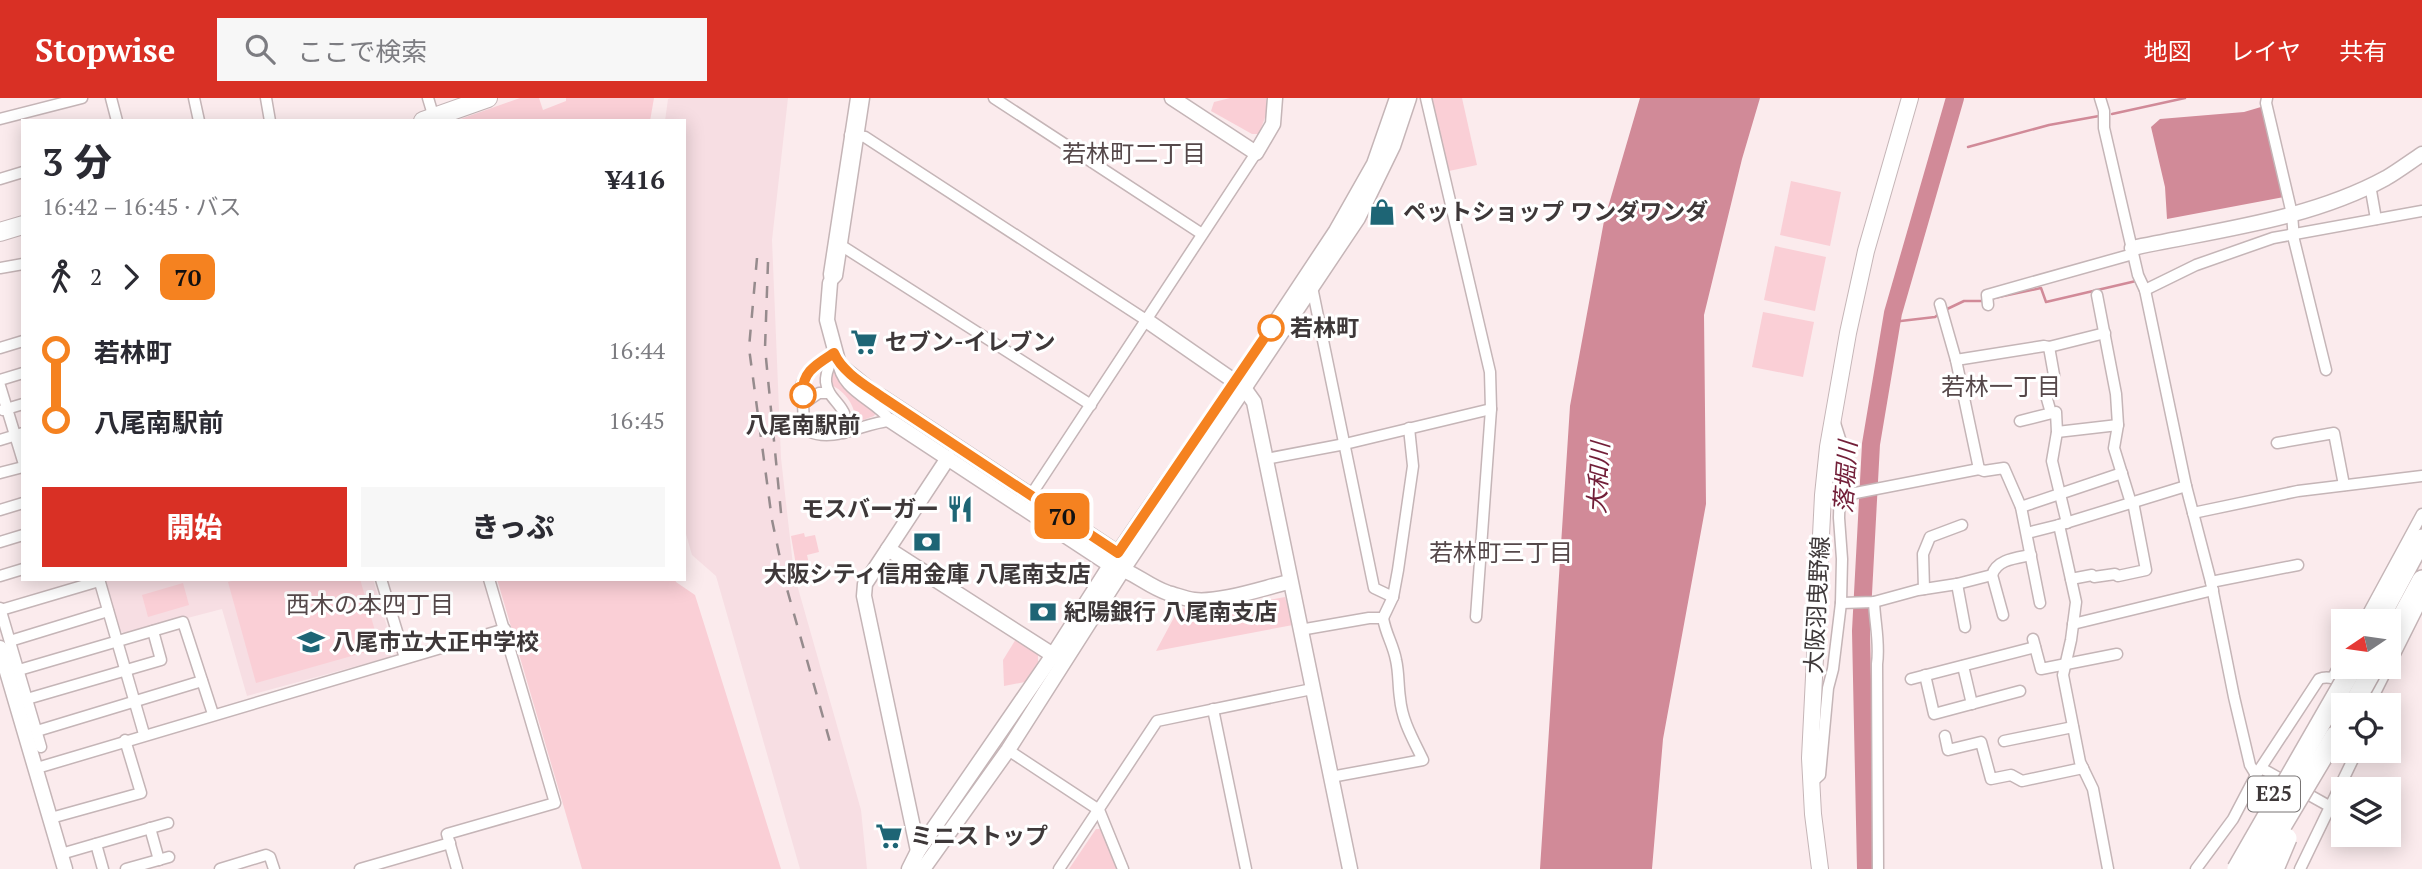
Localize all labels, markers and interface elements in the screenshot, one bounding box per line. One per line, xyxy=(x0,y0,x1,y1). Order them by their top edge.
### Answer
search box xyxy=(217,18,707,81)
text: Stopwise xyxy=(35,28,175,71)
icon: search xyxy=(241,30,279,68)
text: ここで検索 xyxy=(297,34,427,68)
text: 地図 xyxy=(2144,35,2192,67)
text: レイヤ xyxy=(2230,35,2301,67)
text: 共有 xyxy=(2339,35,2387,67)
text: 3 分 xyxy=(42,137,112,187)
district label: 若林町二丁目 xyxy=(1062,137,1206,169)
text: ¥416 xyxy=(606,162,665,196)
text: 16:42 – 16:45 · バス xyxy=(42,191,242,222)
place label: ペットショップ ワンダワンダ xyxy=(1403,196,1708,227)
shop icon: ペットショップ ワンダワンダ xyxy=(1367,197,1397,227)
icon: walk xyxy=(42,258,80,296)
icon: forward xyxy=(112,258,150,296)
text: 2 xyxy=(90,261,102,292)
text: 70 xyxy=(174,261,201,293)
place label: 若林町 xyxy=(1290,312,1359,343)
marker: 若林町 xyxy=(1258,315,1284,341)
place label: セブン-イレブン xyxy=(885,326,1056,357)
supermarket icon: セブン-イレブン xyxy=(849,327,879,357)
text: 若林町 xyxy=(94,335,172,369)
text: 16:44 xyxy=(608,335,665,366)
district label: 若林一丁目 xyxy=(1941,370,2061,402)
marker: 八尾南駅前 xyxy=(790,382,816,408)
text: 八尾南駅前 xyxy=(94,405,224,439)
text: 16:45 xyxy=(608,405,665,436)
place label: 八尾南駅前 xyxy=(746,409,861,440)
water label: 落堀川 xyxy=(1827,437,1864,514)
water label: 大和川 xyxy=(1580,438,1616,515)
button: 開始 xyxy=(42,487,347,567)
button: きっぷ xyxy=(361,487,665,567)
place label: モスバーガー xyxy=(801,493,939,524)
line badge: 70 xyxy=(1030,493,1094,539)
restaurant icon: モスバーガー xyxy=(945,494,975,524)
text: 70 xyxy=(1048,500,1076,532)
bank icon: 大阪シティ信用金庫 八尾南支店 xyxy=(912,527,942,557)
street label: 大阪羽曳野線 xyxy=(1797,535,1836,675)
district label: 若林町三丁目 xyxy=(1429,536,1573,568)
place label: 大阪シティ信用金庫 八尾南支店 xyxy=(764,558,1090,589)
district label: 西木の本四丁目 xyxy=(286,588,454,620)
place label: 紀陽銀行 八尾南支店 xyxy=(1064,596,1277,627)
bank icon: 紀陽銀行 八尾南支店 xyxy=(1028,597,1058,627)
north arrow xyxy=(2331,609,2401,679)
map controls xyxy=(2331,609,2401,847)
place label: 八尾市立大正中学校 xyxy=(332,626,539,657)
school or university icon: 八尾市立大正中学校 xyxy=(296,627,326,657)
button: locate xyxy=(2331,693,2401,763)
road number: E25 xyxy=(2248,776,2300,812)
button: layers xyxy=(2331,777,2401,847)
place label: ミニストップ xyxy=(910,820,1048,851)
supermarket icon: ミニストップ xyxy=(874,821,904,851)

